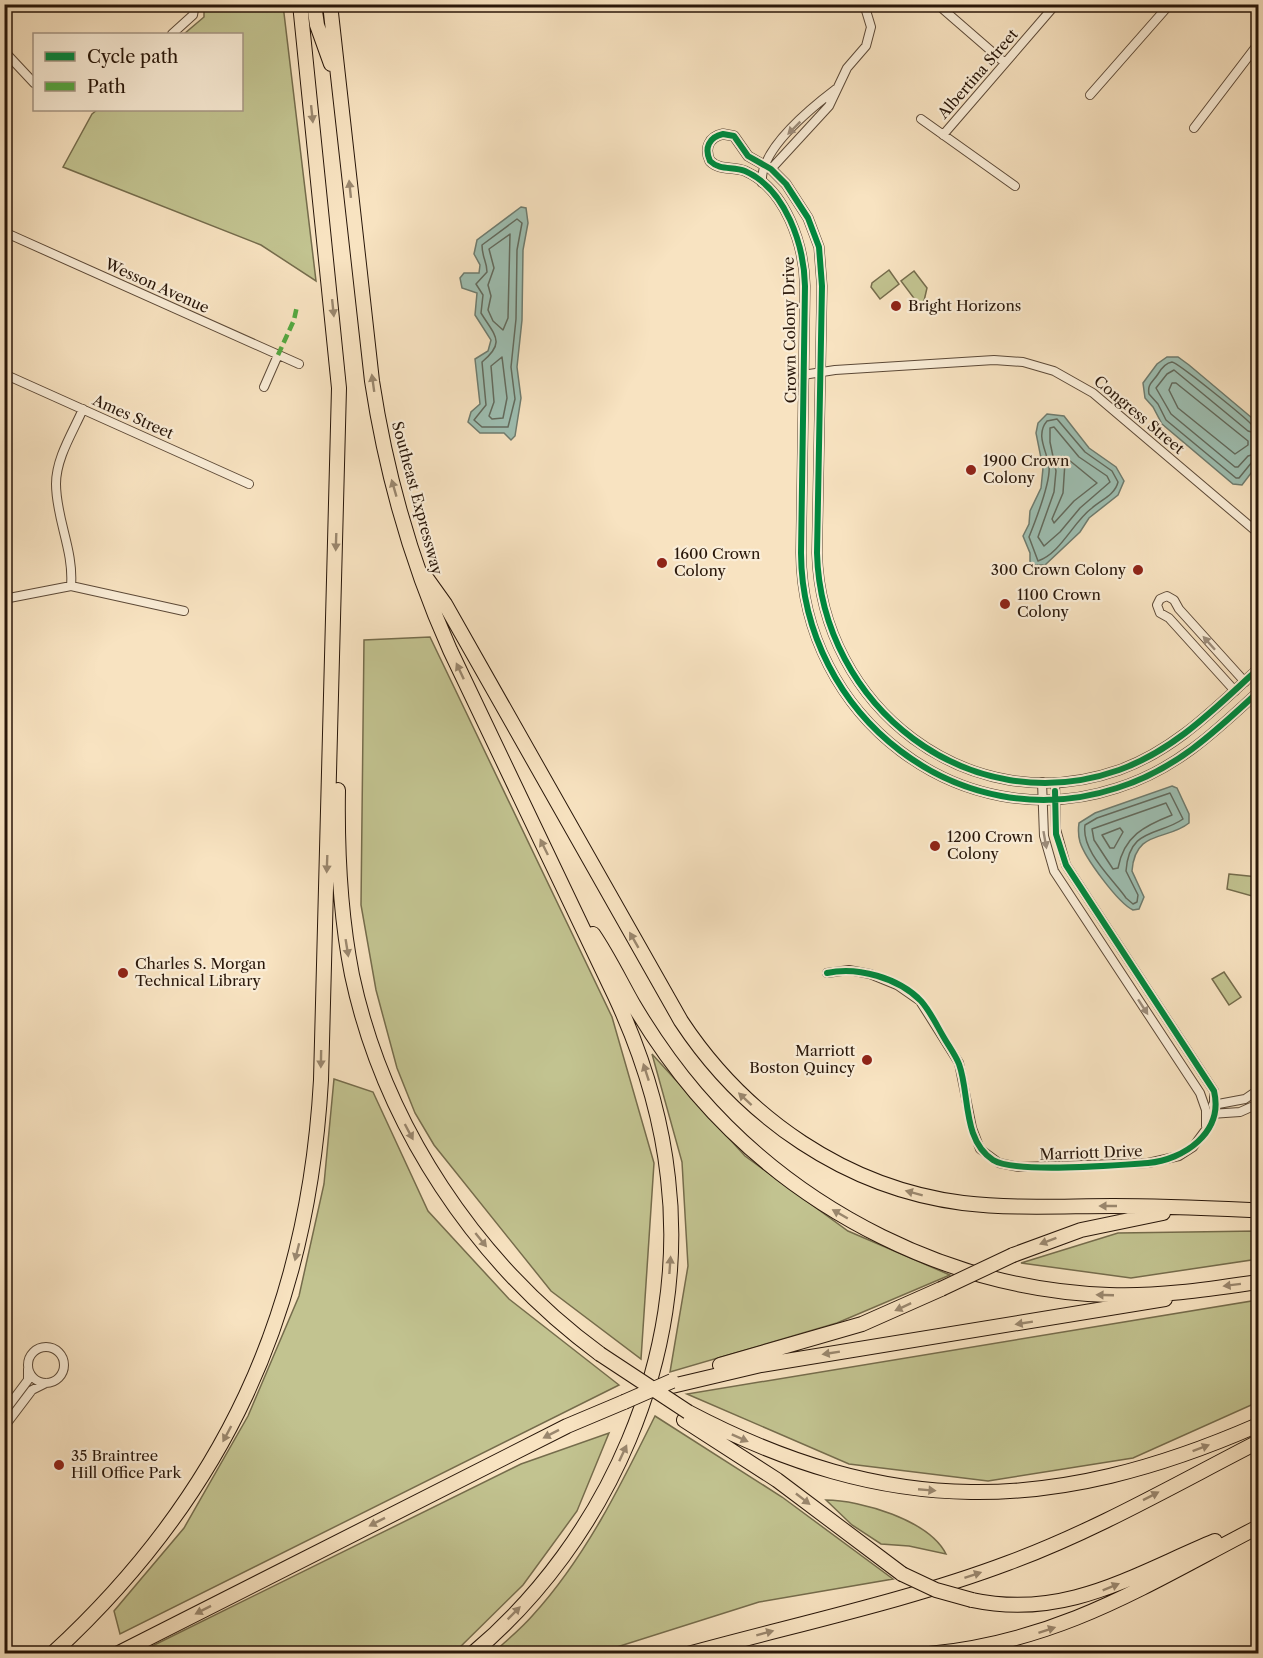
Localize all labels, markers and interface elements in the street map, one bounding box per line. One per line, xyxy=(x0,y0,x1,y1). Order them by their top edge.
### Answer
street label: Albertina Street xyxy=(933,24,1022,123)
legend xyxy=(33,33,243,111)
text: Cycle path xyxy=(87,46,178,68)
text: Path xyxy=(87,76,126,98)
one-way arrow xyxy=(307,105,317,124)
one-way arrow xyxy=(787,120,801,135)
one-way arrow xyxy=(345,180,355,199)
street label: Wesson Avenue xyxy=(101,254,212,317)
street label: Crown Colony Drive xyxy=(779,257,800,403)
place label: Bright Horizons xyxy=(908,296,1021,315)
one-way arrow xyxy=(328,298,338,317)
marker: Bright Horizons xyxy=(889,299,903,313)
street label: Congress Street xyxy=(1090,371,1189,458)
one-way arrow xyxy=(368,374,377,393)
street label: Ames Street xyxy=(89,390,177,443)
street label: Southeast Expressway xyxy=(388,419,447,577)
place label: 1900 Crown Colony xyxy=(983,451,1070,487)
marker: 1900 Crown Colony xyxy=(964,463,978,477)
one-way arrow xyxy=(389,479,398,497)
one-way arrow xyxy=(331,532,340,551)
place label: 1600 Crown Colony xyxy=(674,544,761,580)
marker: 1600 Crown Colony xyxy=(655,556,669,570)
place label: 300 Crown Colony xyxy=(991,560,1127,579)
marker: 300 Crown Colony xyxy=(1131,563,1145,577)
place label: 1100 Crown Colony xyxy=(1017,585,1101,621)
marker: 1100 Crown Colony xyxy=(998,597,1012,611)
one-way arrow xyxy=(1203,636,1217,650)
one-way arrow xyxy=(455,663,464,680)
place label: 1200 Crown Colony xyxy=(947,827,1034,863)
one-way arrow xyxy=(1040,830,1049,849)
one-way arrow xyxy=(539,839,548,856)
marker: 1200 Crown Colony xyxy=(928,839,942,853)
one-way arrow xyxy=(322,855,331,874)
one-way arrow xyxy=(629,931,639,948)
one-way arrow xyxy=(343,938,352,957)
place label: Charles S. Morgan Technical Library xyxy=(135,954,266,990)
marker: Charles S. Morgan Technical Library xyxy=(116,966,130,980)
one-way arrow xyxy=(1137,998,1149,1014)
place label: Marriott Boston Quincy xyxy=(749,1041,856,1077)
one-way arrow xyxy=(317,1050,326,1069)
marker: Marriott Boston Quincy xyxy=(860,1053,874,1067)
one-way arrow xyxy=(641,1063,650,1081)
one-way arrow xyxy=(738,1092,753,1106)
one-way arrow xyxy=(404,1123,414,1140)
street label: Marriott Drive xyxy=(1039,1141,1143,1164)
one-way arrow xyxy=(905,1187,923,1197)
one-way arrow xyxy=(1098,1201,1117,1211)
one-way arrow xyxy=(831,1209,848,1219)
one-way arrow xyxy=(475,1232,488,1248)
one-way arrow xyxy=(1039,1236,1057,1246)
one-way arrow xyxy=(292,1243,302,1262)
one-way arrow xyxy=(665,1255,674,1274)
one-way arrow xyxy=(1222,1280,1241,1290)
one-way arrow xyxy=(1095,1290,1114,1299)
one-way arrow xyxy=(894,1302,911,1311)
one-way arrow xyxy=(1014,1319,1033,1328)
one-way arrow xyxy=(822,1349,841,1358)
one-way arrow xyxy=(222,1425,232,1442)
one-way arrow xyxy=(543,1429,560,1438)
one-way arrow xyxy=(732,1434,749,1443)
one-way arrow xyxy=(618,1443,628,1461)
one-way arrow xyxy=(1192,1443,1210,1453)
place label: 35 Braintree Hill Office Park xyxy=(71,1446,182,1482)
marker: 35 Braintree Hill Office Park xyxy=(52,1458,66,1472)
one-way arrow xyxy=(918,1485,937,1495)
one-way arrow xyxy=(1143,1492,1160,1501)
one-way arrow xyxy=(795,1493,810,1505)
one-way arrow xyxy=(369,1517,386,1526)
one-way arrow xyxy=(964,1570,982,1580)
one-way arrow xyxy=(1103,1582,1121,1592)
one-way arrow xyxy=(195,1605,212,1614)
one-way arrow xyxy=(507,1607,521,1621)
one-way arrow xyxy=(1038,1625,1056,1634)
one-way arrow xyxy=(756,1628,774,1637)

